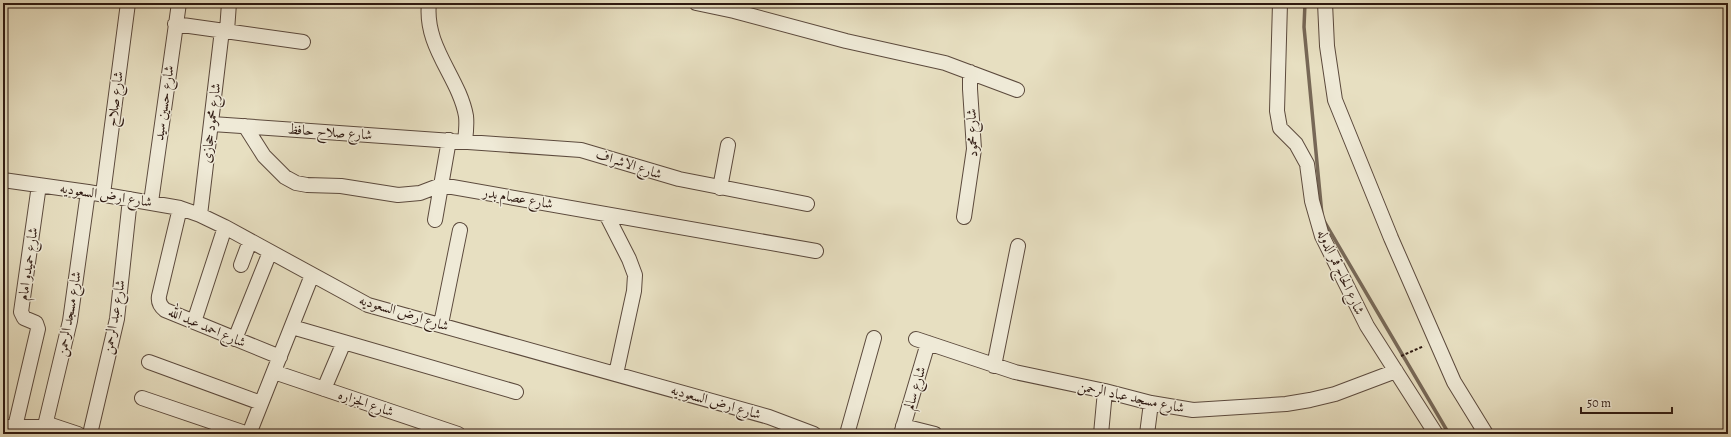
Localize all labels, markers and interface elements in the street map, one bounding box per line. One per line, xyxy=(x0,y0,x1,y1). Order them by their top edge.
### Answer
street label: شارع حسين سيد xyxy=(149,64,181,142)
street label: شارع صلاح xyxy=(102,70,131,128)
street label: شارع محمود حجازى xyxy=(197,82,227,164)
street label: شارع محمود xyxy=(962,108,984,158)
street label: شارع صلاح حافظ xyxy=(287,120,373,147)
street label: شارع الاشراف xyxy=(593,144,665,186)
street label: شارع ارض السعوديه xyxy=(58,178,154,214)
street label: شارع عصام بدر xyxy=(479,182,555,216)
street label: شارع حميدو امام xyxy=(13,226,46,302)
street label: شارع الحاج قمر الدوله xyxy=(1310,226,1369,319)
street label: شارع مسجد الرحمن xyxy=(52,270,88,358)
street label: شارع عبد الرحمن xyxy=(98,278,132,356)
street label: شارع ارض السعوديه xyxy=(356,290,451,338)
street label: شارع احمد عبد الله xyxy=(165,300,250,354)
street label: شارع سالم xyxy=(899,364,933,413)
street label: شارع مسجد عباد الرحمن xyxy=(1075,376,1186,420)
street label: شارع ارض السعوديه xyxy=(668,380,763,426)
street label: شارع الجزاره xyxy=(335,385,396,423)
scale bar xyxy=(1581,389,1672,415)
text: 50 m xyxy=(1587,395,1611,411)

